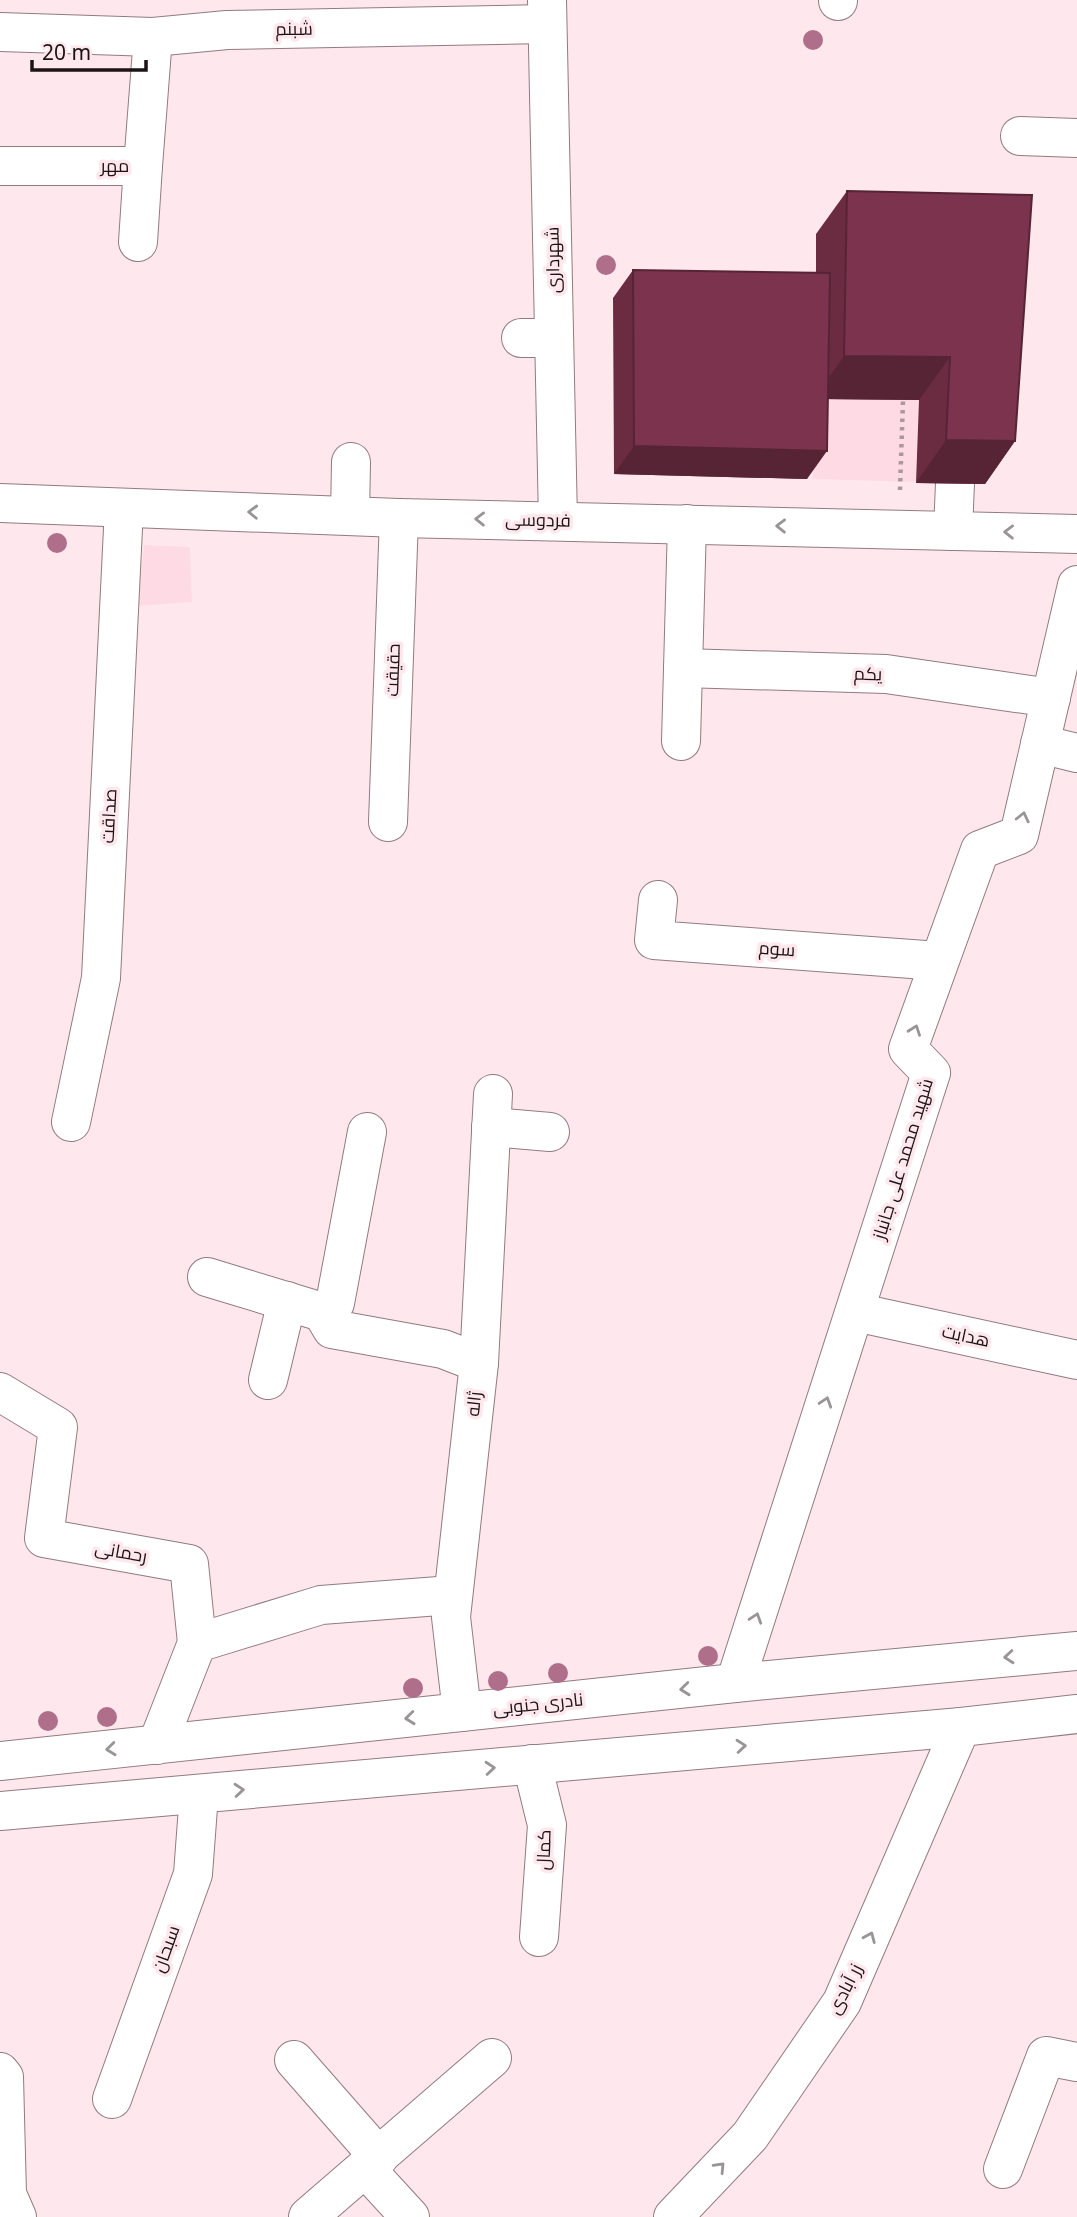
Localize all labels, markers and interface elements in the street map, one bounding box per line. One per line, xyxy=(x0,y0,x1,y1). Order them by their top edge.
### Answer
street label: شبنم xyxy=(275,16,313,41)
scale bar xyxy=(32,28,145,72)
text: 20 m xyxy=(42,38,91,66)
street label: مهر xyxy=(100,153,129,177)
street label: شهرداری xyxy=(539,227,565,294)
one-way arrow xyxy=(247,505,258,520)
street label: فردوسی xyxy=(505,506,571,532)
one-way arrow xyxy=(475,511,485,527)
one-way arrow xyxy=(776,519,787,534)
one-way arrow xyxy=(1003,525,1014,540)
street label: حقیقت xyxy=(379,643,405,697)
street label: یکم xyxy=(853,661,883,686)
street label: صداقت xyxy=(95,788,121,844)
one-way arrow xyxy=(1015,811,1030,823)
street label: سوم xyxy=(758,935,796,962)
one-way arrow xyxy=(907,1024,921,1036)
street label: شهید محمد علی جانباز xyxy=(866,1075,938,1243)
street label: هدایت xyxy=(940,1318,992,1352)
street label: ژاله xyxy=(460,1390,486,1418)
one-way arrow xyxy=(817,1396,832,1408)
street label: رحمانی xyxy=(93,1535,149,1567)
one-way arrow xyxy=(748,1613,762,1625)
one-way arrow xyxy=(1003,1649,1014,1664)
one-way arrow xyxy=(679,1681,691,1696)
street label: نادری جنوبی xyxy=(492,1686,584,1720)
one-way arrow xyxy=(404,1710,415,1725)
one-way arrow xyxy=(736,1739,747,1754)
one-way arrow xyxy=(105,1742,117,1757)
one-way arrow xyxy=(485,1761,496,1776)
one-way arrow xyxy=(234,1783,245,1798)
street label: کمال xyxy=(530,1829,556,1871)
street label: سبحان xyxy=(146,1922,185,1975)
one-way arrow xyxy=(862,1932,876,1944)
street label: زر آبادی xyxy=(821,1959,867,2018)
one-way arrow xyxy=(712,2162,724,2175)

